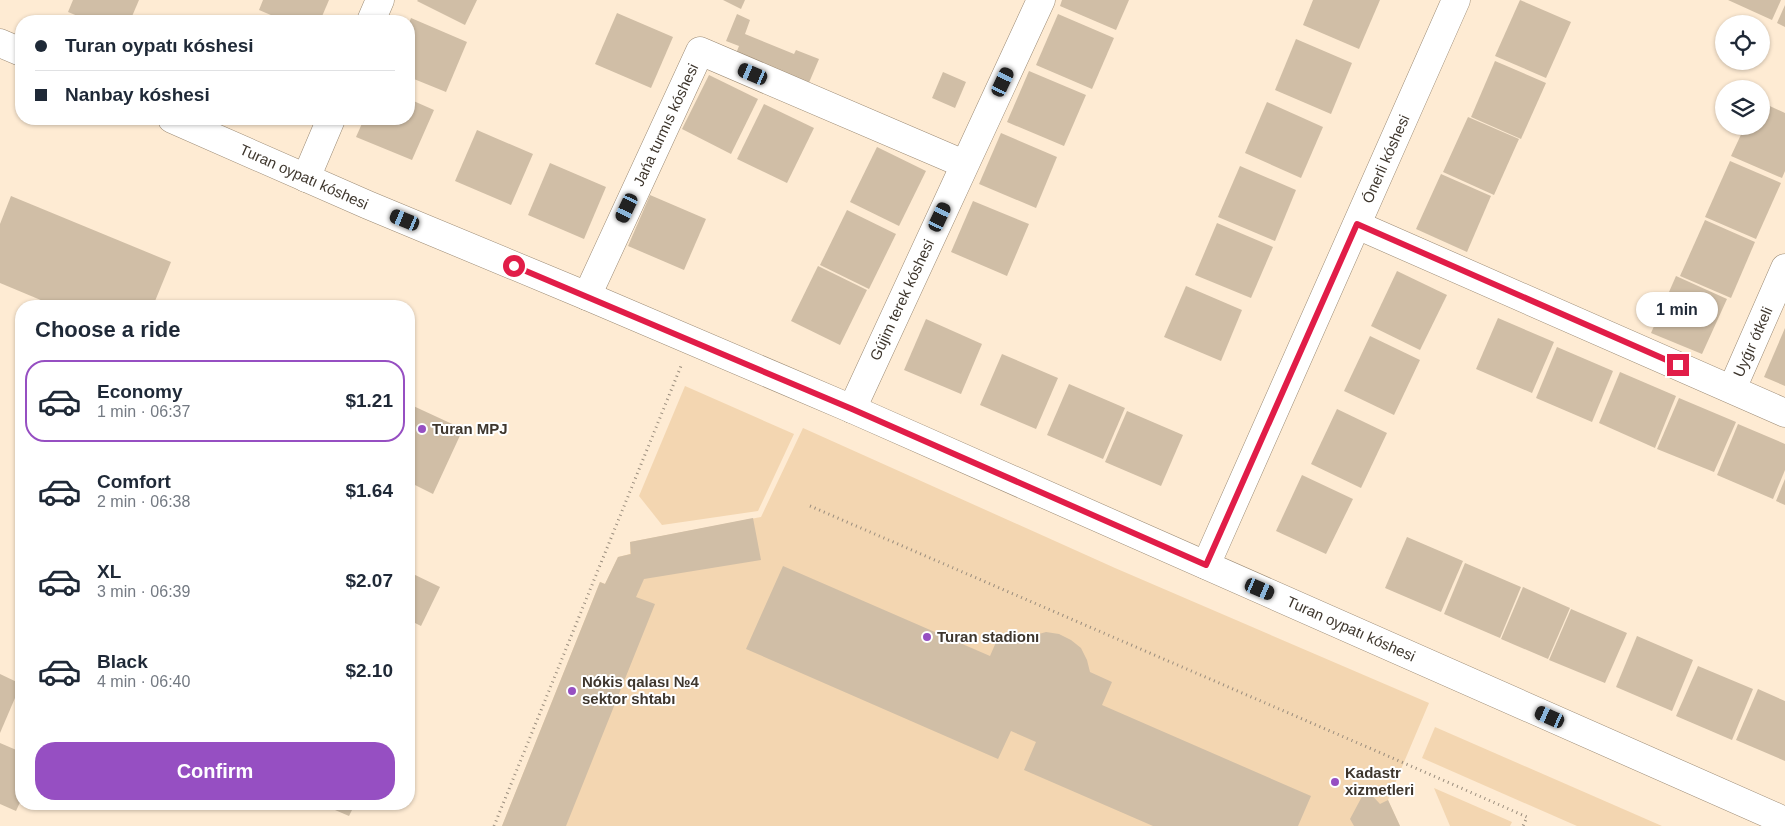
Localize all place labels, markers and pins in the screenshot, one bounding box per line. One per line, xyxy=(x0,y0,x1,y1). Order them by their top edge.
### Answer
place label: Turan MPJ xyxy=(432,420,508,437)
marker: Turan MPJ xyxy=(416,423,428,435)
place label: Turan stadionı xyxy=(937,628,1039,645)
marker: Turan stadionı xyxy=(921,631,933,643)
place label: Nókis qalası №4 sektor shtabı xyxy=(582,673,699,707)
marker: Nókis qalası №4 sektor shtabı xyxy=(566,685,578,697)
place label: Kadastr xizmetleri xyxy=(1345,764,1414,798)
marker: Kadastr xizmetleri xyxy=(1329,776,1341,788)

